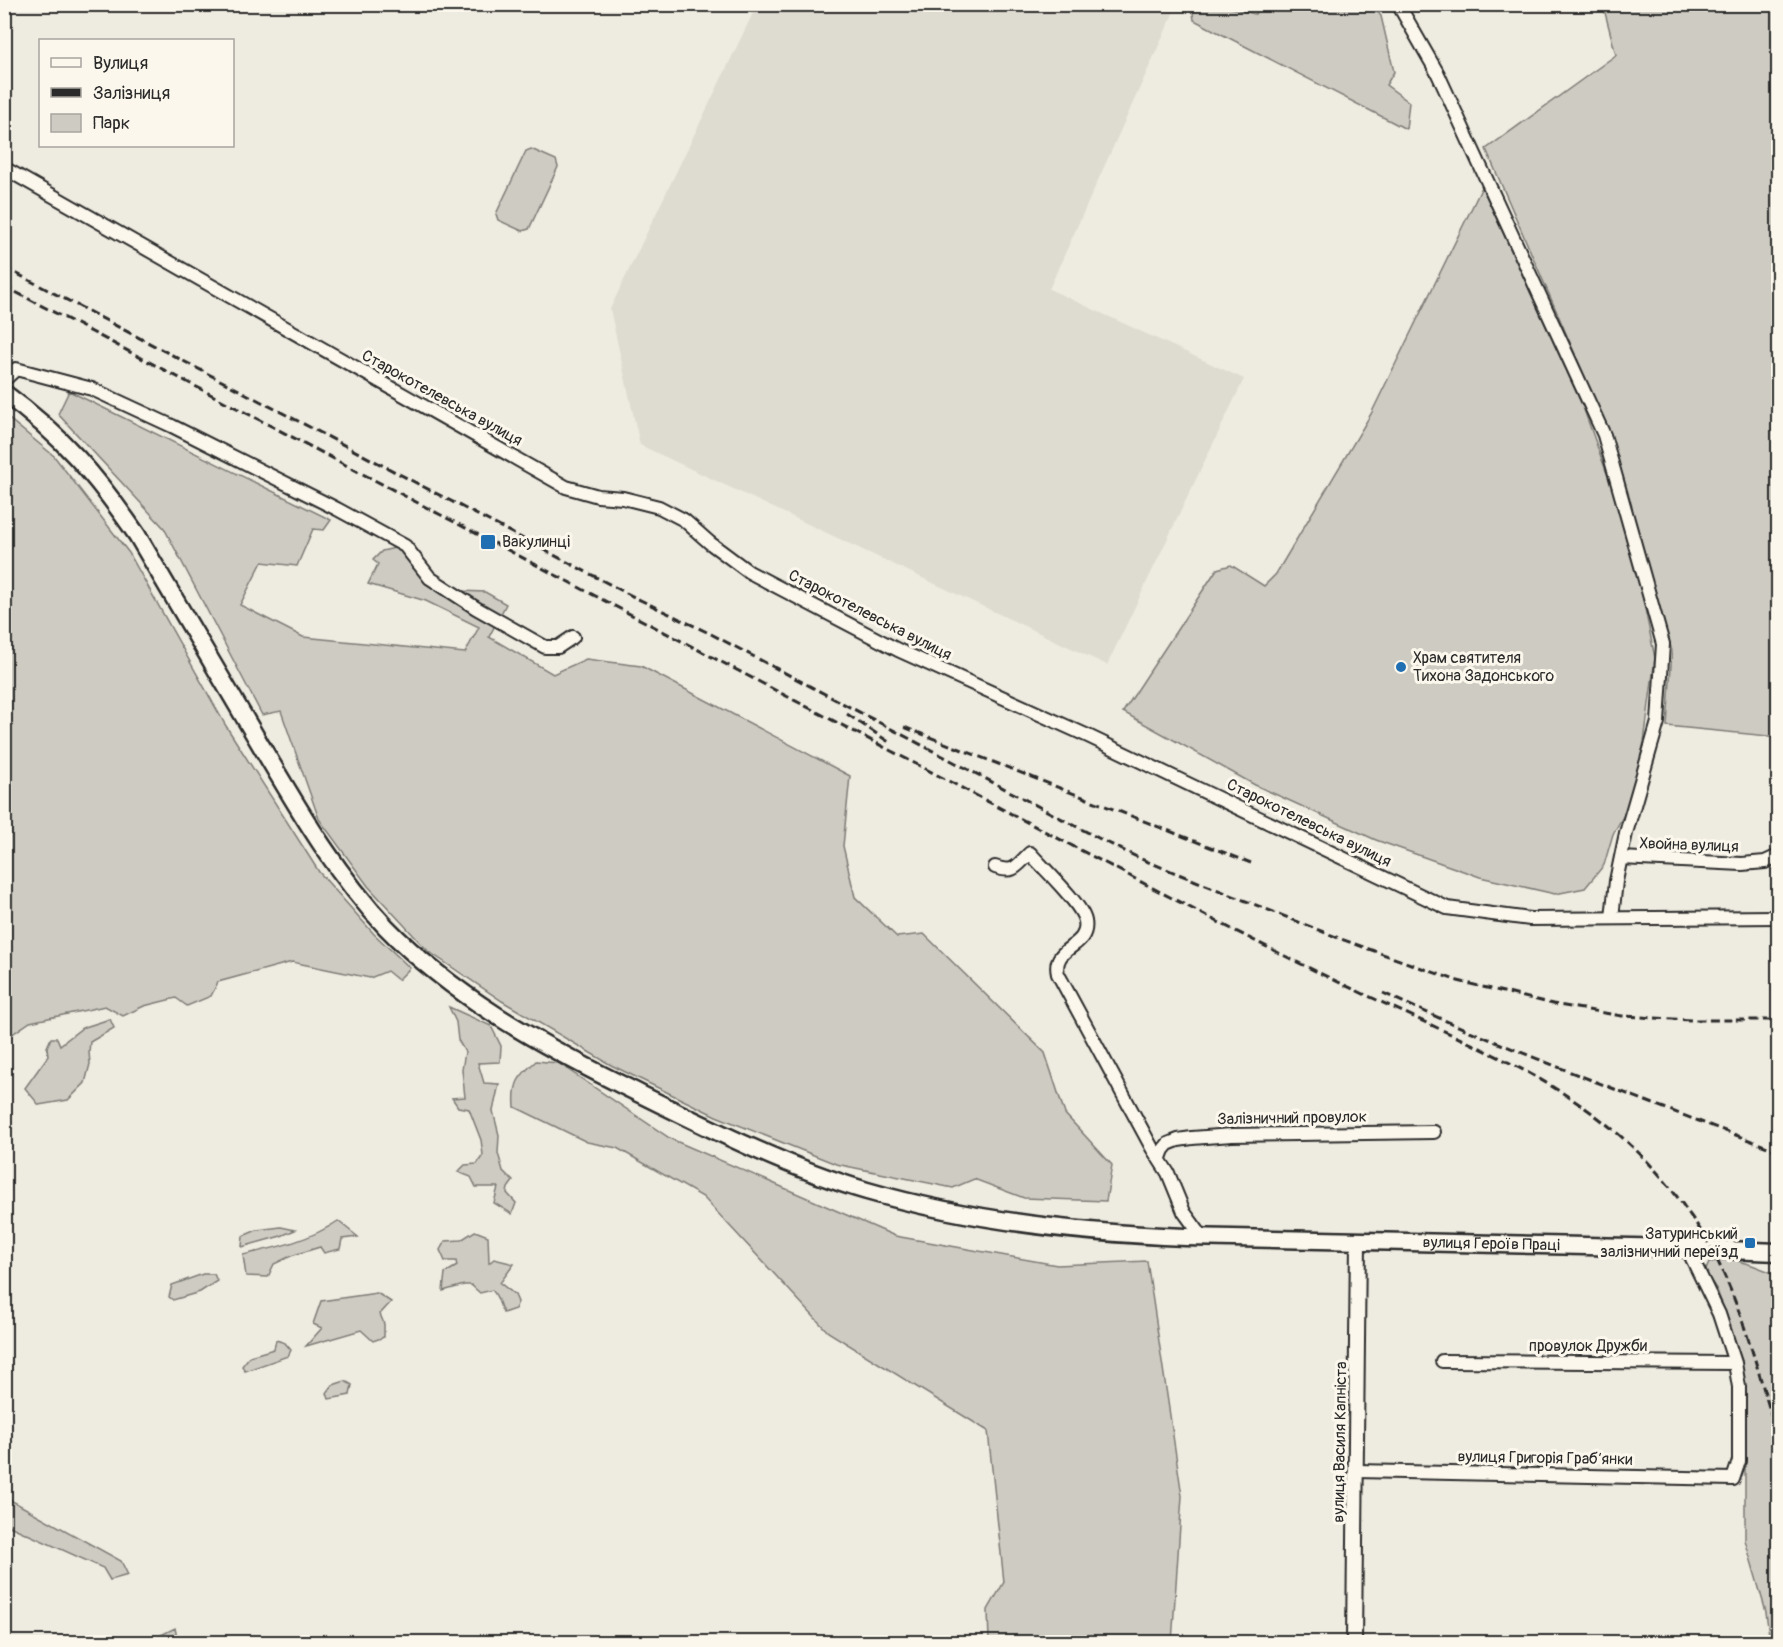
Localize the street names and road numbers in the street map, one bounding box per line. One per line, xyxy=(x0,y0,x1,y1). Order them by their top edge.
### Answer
street label: Старокотелевська вулиця xyxy=(358,345,526,451)
street label: Старокотелевська вулиця xyxy=(785,565,955,665)
street label: Старокотелевська вулиця xyxy=(1223,774,1395,872)
street label: Хвойна вулиця xyxy=(1639,833,1739,857)
street label: Залізничний провулок xyxy=(1217,1107,1367,1129)
street label: вулиця Героїв Праці xyxy=(1422,1232,1560,1255)
street label: провулок Дружби xyxy=(1529,1336,1647,1356)
street label: вулиця Василя Капніста xyxy=(1329,1361,1351,1523)
street label: вулиця Григорія Грабʼянки xyxy=(1457,1446,1633,1470)

